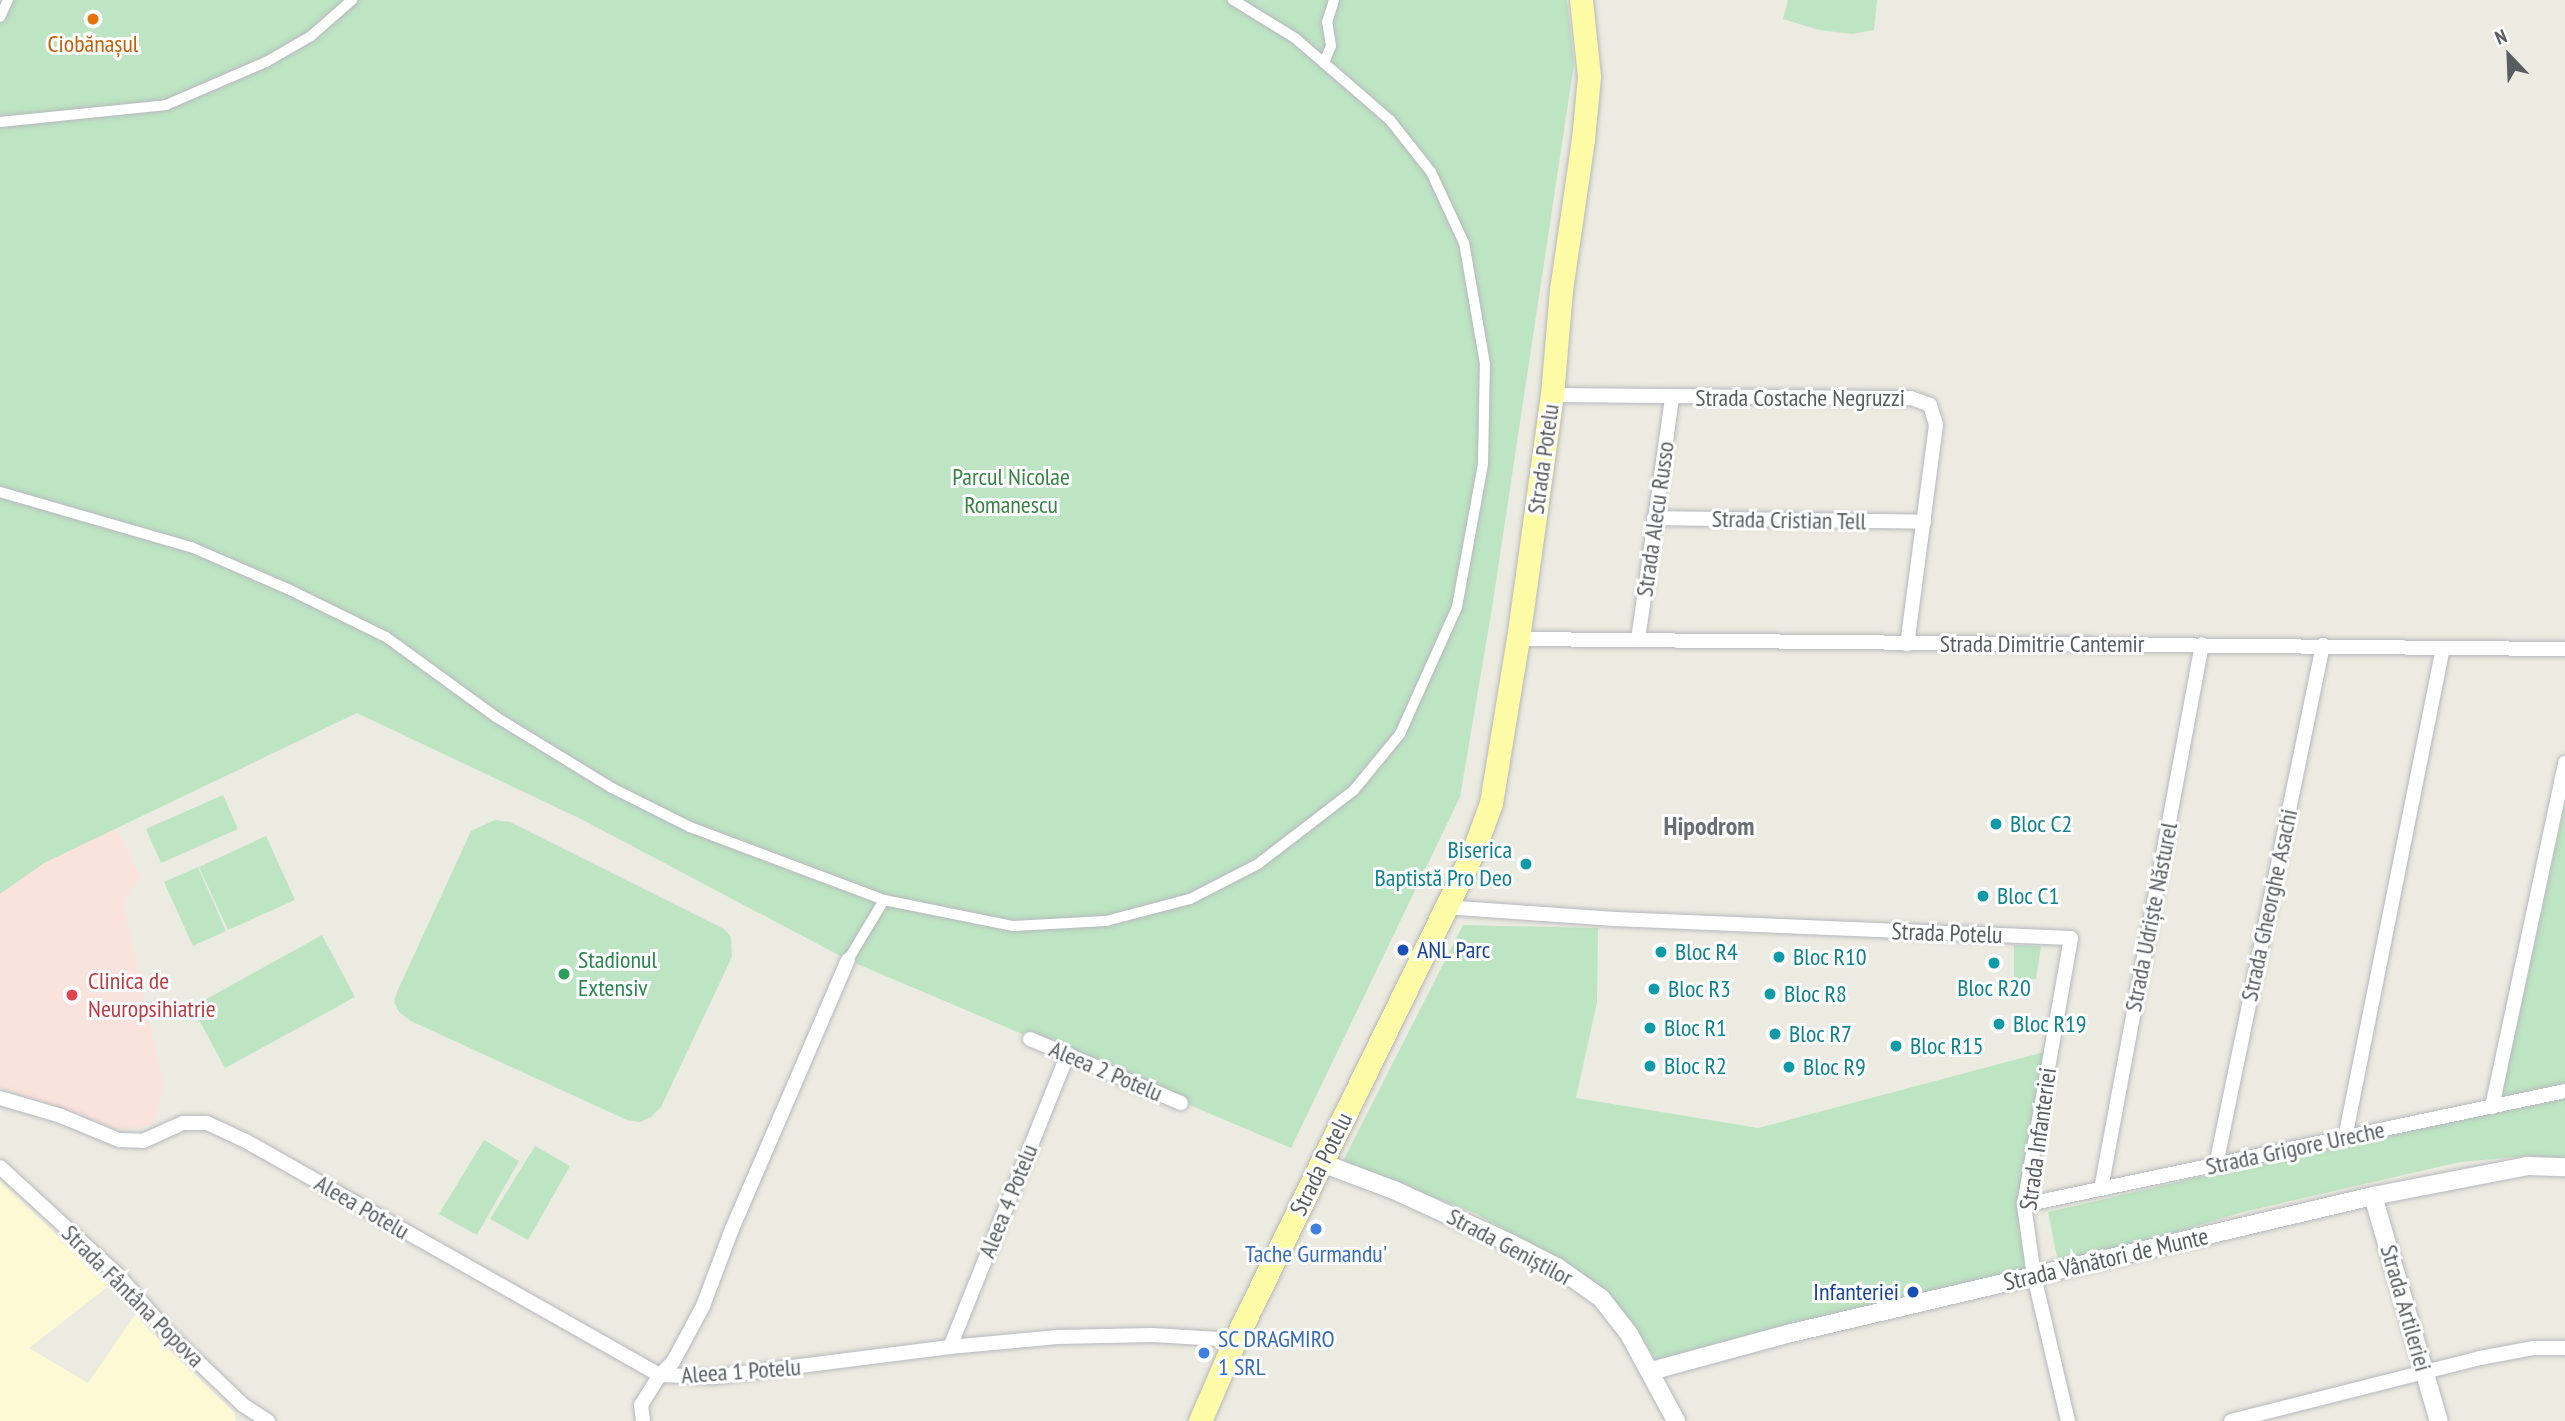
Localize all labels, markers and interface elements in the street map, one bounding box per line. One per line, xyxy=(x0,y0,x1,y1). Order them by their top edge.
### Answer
marker: Ciobănașul xyxy=(85,11,101,27)
north arrow xyxy=(2474,21,2544,91)
text: N xyxy=(2491,24,2510,50)
place label: Ciobănașul xyxy=(48,30,138,58)
street label: Strada Costache Negruzzi xyxy=(1695,384,1905,412)
street label: Strada Potelu xyxy=(1521,402,1565,516)
street label: Strada Alecu Russo xyxy=(1630,439,1680,599)
park label: Parcul Nicolae Romanescu xyxy=(952,463,1070,519)
street label: Strada Cristian Tell xyxy=(1711,504,1867,536)
street label: Strada Dimitrie Cantemir xyxy=(1940,630,2144,658)
street label: Strada Gheorghe Asachi xyxy=(2234,806,2304,1004)
district label: Hipodrom xyxy=(1664,810,1754,842)
place label: Bloc C2 xyxy=(2010,810,2073,838)
marker: Bloc C2 xyxy=(1988,816,2004,832)
street label: Strada Udriște Năsturel xyxy=(2119,820,2183,1014)
place label: Biserica Baptistă Pro Deo xyxy=(1375,836,1512,892)
marker: Biserica Baptistă Pro Deo xyxy=(1518,856,1534,872)
place label: Bloc C1 xyxy=(1997,882,2060,910)
marker: Bloc C1 xyxy=(1975,888,1991,904)
street label: Strada Potelu xyxy=(1891,917,2003,949)
place label: ANL Parc xyxy=(1417,936,1491,964)
place label: Bloc R4 xyxy=(1675,938,1738,966)
marker: ANL Parc xyxy=(1395,942,1411,958)
place label: Bloc R10 xyxy=(1793,943,1867,971)
marker: Bloc R4 xyxy=(1653,944,1669,960)
place label: Stadionul Extensiv xyxy=(578,946,657,1002)
marker: Bloc R10 xyxy=(1771,949,1787,965)
marker: Bloc R20 xyxy=(1986,955,2002,971)
marker: Stadionul Extensiv xyxy=(556,966,572,982)
place label: Clinica de Neuropsihiatrie xyxy=(88,967,216,1023)
place label: Bloc R20 xyxy=(1957,974,2031,1002)
place label: Bloc R3 xyxy=(1668,975,1731,1003)
place label: Bloc R8 xyxy=(1784,980,1847,1008)
marker: Bloc R3 xyxy=(1646,981,1662,997)
marker: Clinica de Neuropsihiatrie xyxy=(62,985,82,1005)
marker: Bloc R8 xyxy=(1762,986,1778,1002)
place label: Bloc R19 xyxy=(2013,1010,2087,1038)
place label: Bloc R1 xyxy=(1664,1014,1727,1042)
marker: Bloc R19 xyxy=(1991,1016,2007,1032)
marker: Bloc R1 xyxy=(1642,1020,1658,1036)
place label: Bloc R7 xyxy=(1789,1020,1852,1048)
marker: Bloc R7 xyxy=(1767,1026,1783,1042)
place label: Bloc R15 xyxy=(1910,1032,1984,1060)
street label: Aleea 2 Potelu xyxy=(1045,1034,1167,1108)
marker: Bloc R15 xyxy=(1888,1038,1904,1054)
place label: Bloc R2 xyxy=(1664,1052,1727,1080)
place label: Bloc R9 xyxy=(1803,1053,1866,1081)
marker: Bloc R2 xyxy=(1642,1058,1658,1074)
marker: Bloc R9 xyxy=(1781,1059,1797,1075)
street label: Strada Infanteriei xyxy=(2014,1066,2062,1212)
street label: Strada Potelu xyxy=(1284,1108,1358,1220)
street label: Strada Grigore Ureche xyxy=(2203,1115,2387,1181)
street label: Aleea 4 Potelu xyxy=(972,1140,1044,1262)
street label: Aleea Potelu xyxy=(310,1169,414,1245)
street label: Strada Geniștilor xyxy=(1442,1202,1578,1292)
street label: Strada Fântâna Popova xyxy=(56,1219,210,1373)
marker: Tache Gurmandu' xyxy=(1308,1221,1324,1237)
street label: Strada Vânători de Munte xyxy=(2001,1221,2211,1297)
place label: Tache Gurmandu' xyxy=(1245,1240,1387,1268)
street label: Strada Artileriei xyxy=(2374,1241,2438,1375)
place label: Infanteriei xyxy=(1813,1278,1899,1306)
marker: Infanteriei xyxy=(1905,1284,1921,1300)
place label: SC DRAGMIRO 1 SRL xyxy=(1218,1325,1335,1381)
marker: SC DRAGMIRO 1 SRL xyxy=(1196,1345,1212,1361)
street label: Aleea 1 Potelu xyxy=(680,1352,802,1390)

